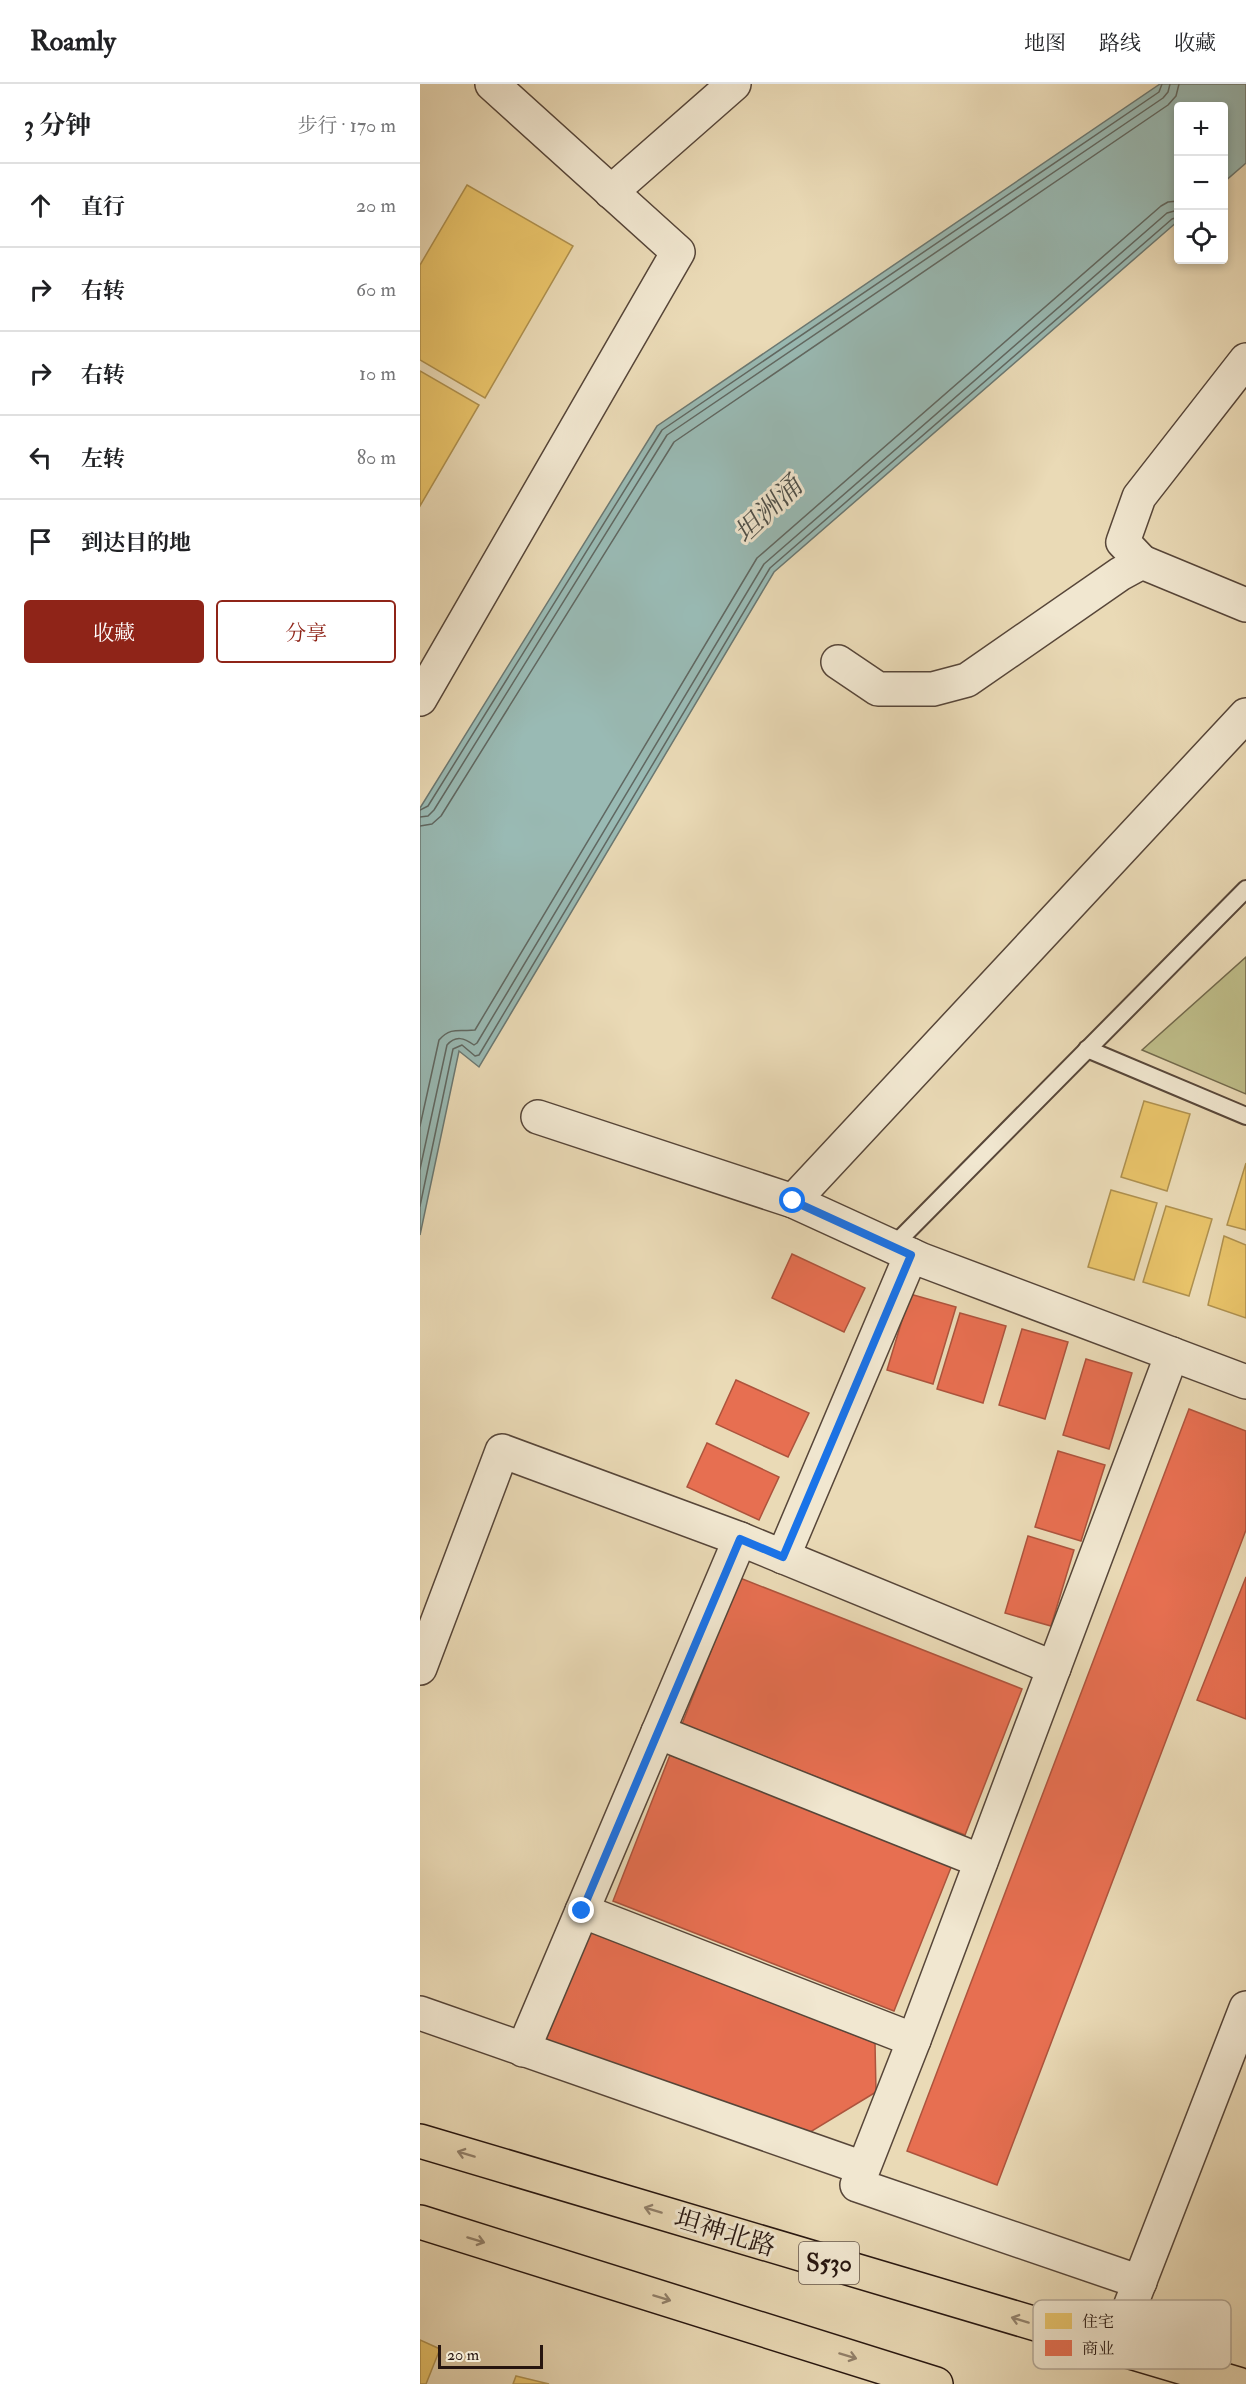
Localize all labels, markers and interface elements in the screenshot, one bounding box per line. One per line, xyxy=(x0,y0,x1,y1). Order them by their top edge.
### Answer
text: Roamly xyxy=(30,24,116,59)
text: 地图 xyxy=(1024,30,1066,57)
text: 路线 xyxy=(1099,30,1141,57)
text: 收藏 xyxy=(1174,30,1216,57)
map controls xyxy=(1174,102,1228,264)
button: + xyxy=(1174,102,1228,156)
text: 3 分钟 xyxy=(24,110,91,142)
text: 步行 · 170 m xyxy=(297,113,396,138)
button: − xyxy=(1174,156,1228,210)
icon: ahead xyxy=(24,189,57,222)
text: 直行 xyxy=(81,193,125,221)
text: 20 m xyxy=(356,193,396,218)
button: locate xyxy=(1174,210,1228,264)
icon: right xyxy=(24,273,57,306)
text: 右转 xyxy=(81,277,125,305)
text: 60 m xyxy=(356,277,396,302)
icon: right xyxy=(24,357,57,390)
text: 右转 xyxy=(81,361,125,389)
text: 10 m xyxy=(359,361,396,386)
icon: left xyxy=(24,441,57,474)
text: 左转 xyxy=(81,445,125,473)
text: 80 m xyxy=(357,445,396,470)
water label: 坦洲涌 xyxy=(728,468,811,550)
icon: arrive xyxy=(24,525,57,558)
text: 到达目的地 xyxy=(81,529,191,557)
button: 收藏 xyxy=(24,600,204,663)
button: 分享 xyxy=(216,600,396,663)
route start xyxy=(779,1187,805,1213)
route end xyxy=(568,1897,594,1923)
one-way arrow xyxy=(457,2148,476,2159)
street label: 坦神北路 xyxy=(670,2202,779,2263)
one-way arrow xyxy=(644,2204,663,2215)
one-way arrow xyxy=(466,2235,485,2246)
road number: S530 xyxy=(799,2242,859,2284)
one-way arrow xyxy=(652,2293,671,2304)
legend xyxy=(1033,2300,1231,2369)
text: 住宅 xyxy=(1082,2312,1114,2332)
one-way arrow xyxy=(1011,2314,1030,2325)
text: 商业 xyxy=(1082,2339,1114,2359)
scale bar xyxy=(438,2342,543,2370)
text: 20 m xyxy=(447,2345,479,2365)
one-way arrow xyxy=(838,2352,857,2363)

